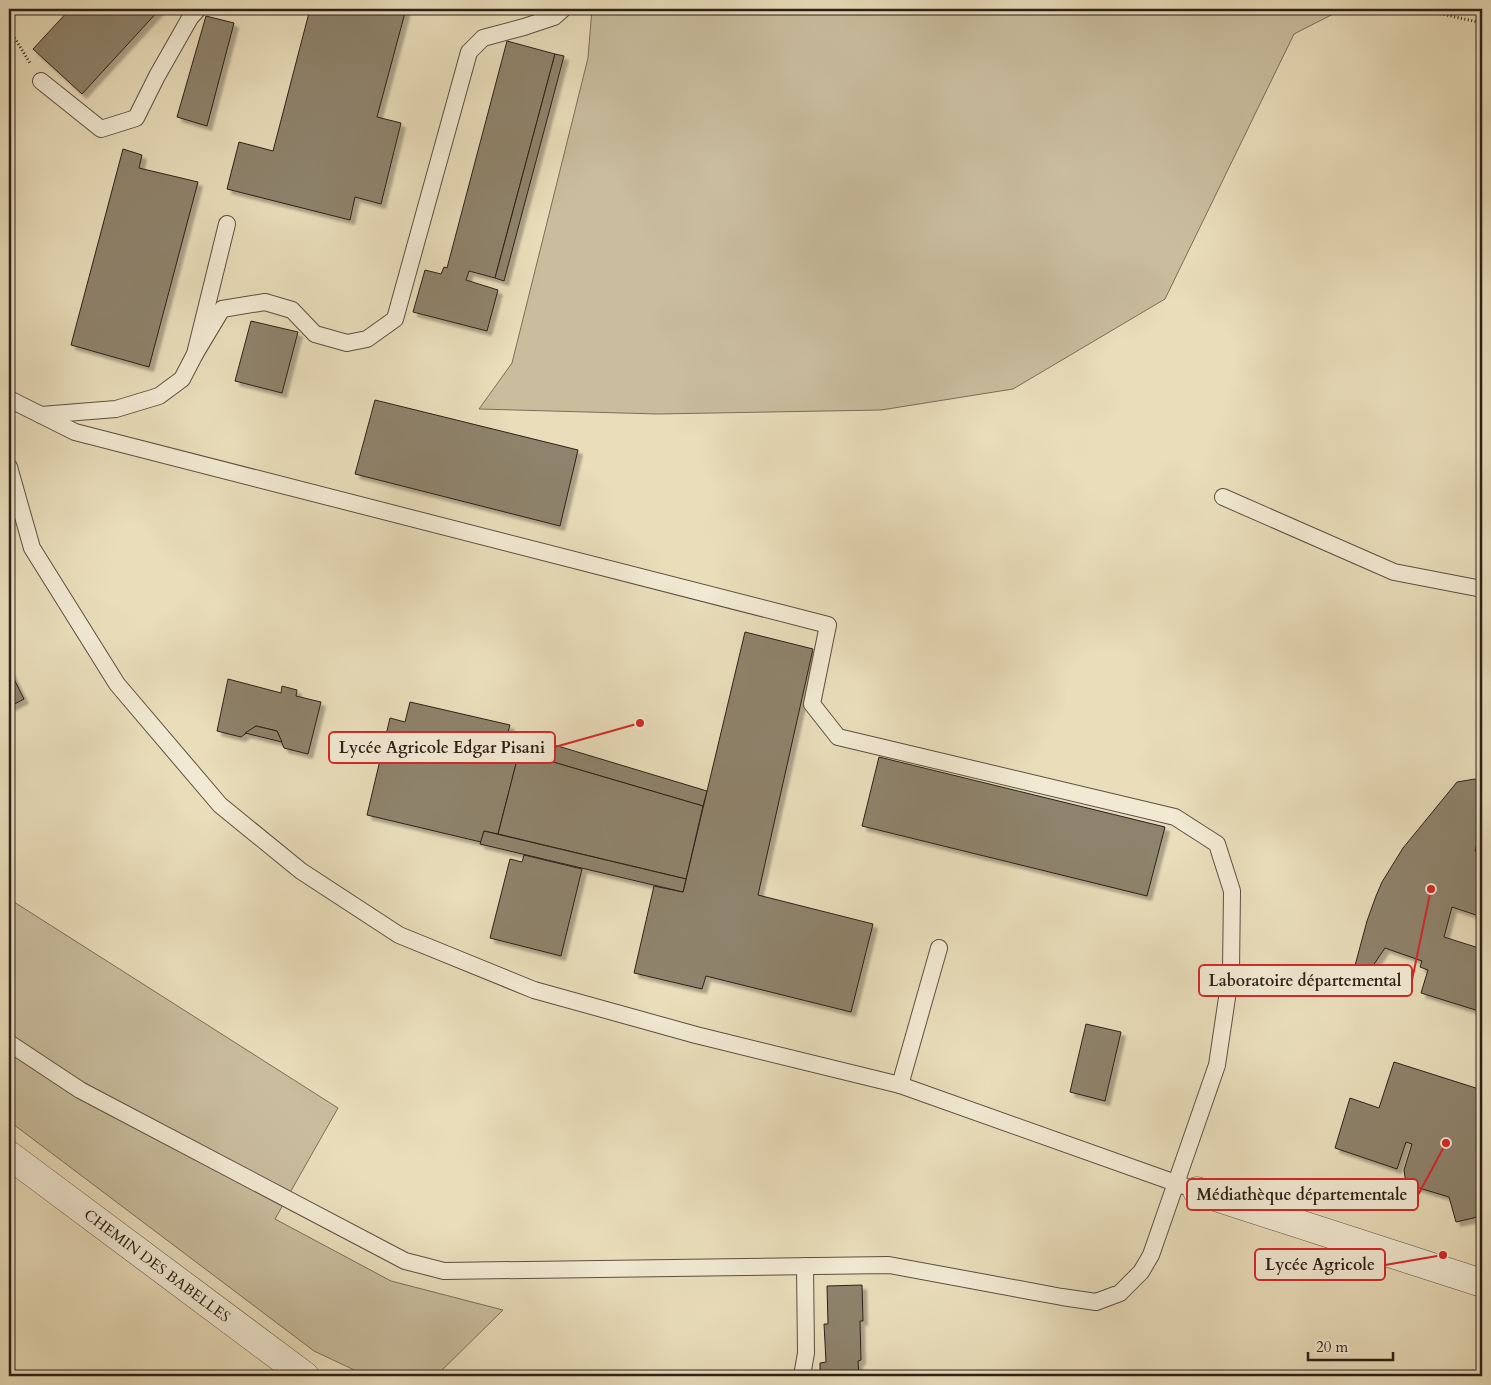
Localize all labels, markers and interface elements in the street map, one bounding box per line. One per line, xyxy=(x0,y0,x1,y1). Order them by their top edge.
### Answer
callout: Lycée Agricole Edgar Pisani xyxy=(329,732,555,763)
text: Lycée Agricole Edgar Pisani xyxy=(339,737,545,759)
callout: Laboratoire départemental xyxy=(1199,965,1412,996)
text: Laboratoire départemental xyxy=(1209,970,1402,992)
callout: Médiathèque départementale xyxy=(1187,1179,1418,1210)
text: Médiathèque départementale xyxy=(1196,1184,1408,1206)
street label: CHEMIN DES BABELLES xyxy=(80,1205,234,1327)
callout: Lycée Agricole xyxy=(1255,1249,1385,1280)
text: Lycée Agricole xyxy=(1265,1254,1375,1276)
scale bar xyxy=(1308,1330,1394,1362)
text: 20 m xyxy=(1316,1337,1348,1357)

